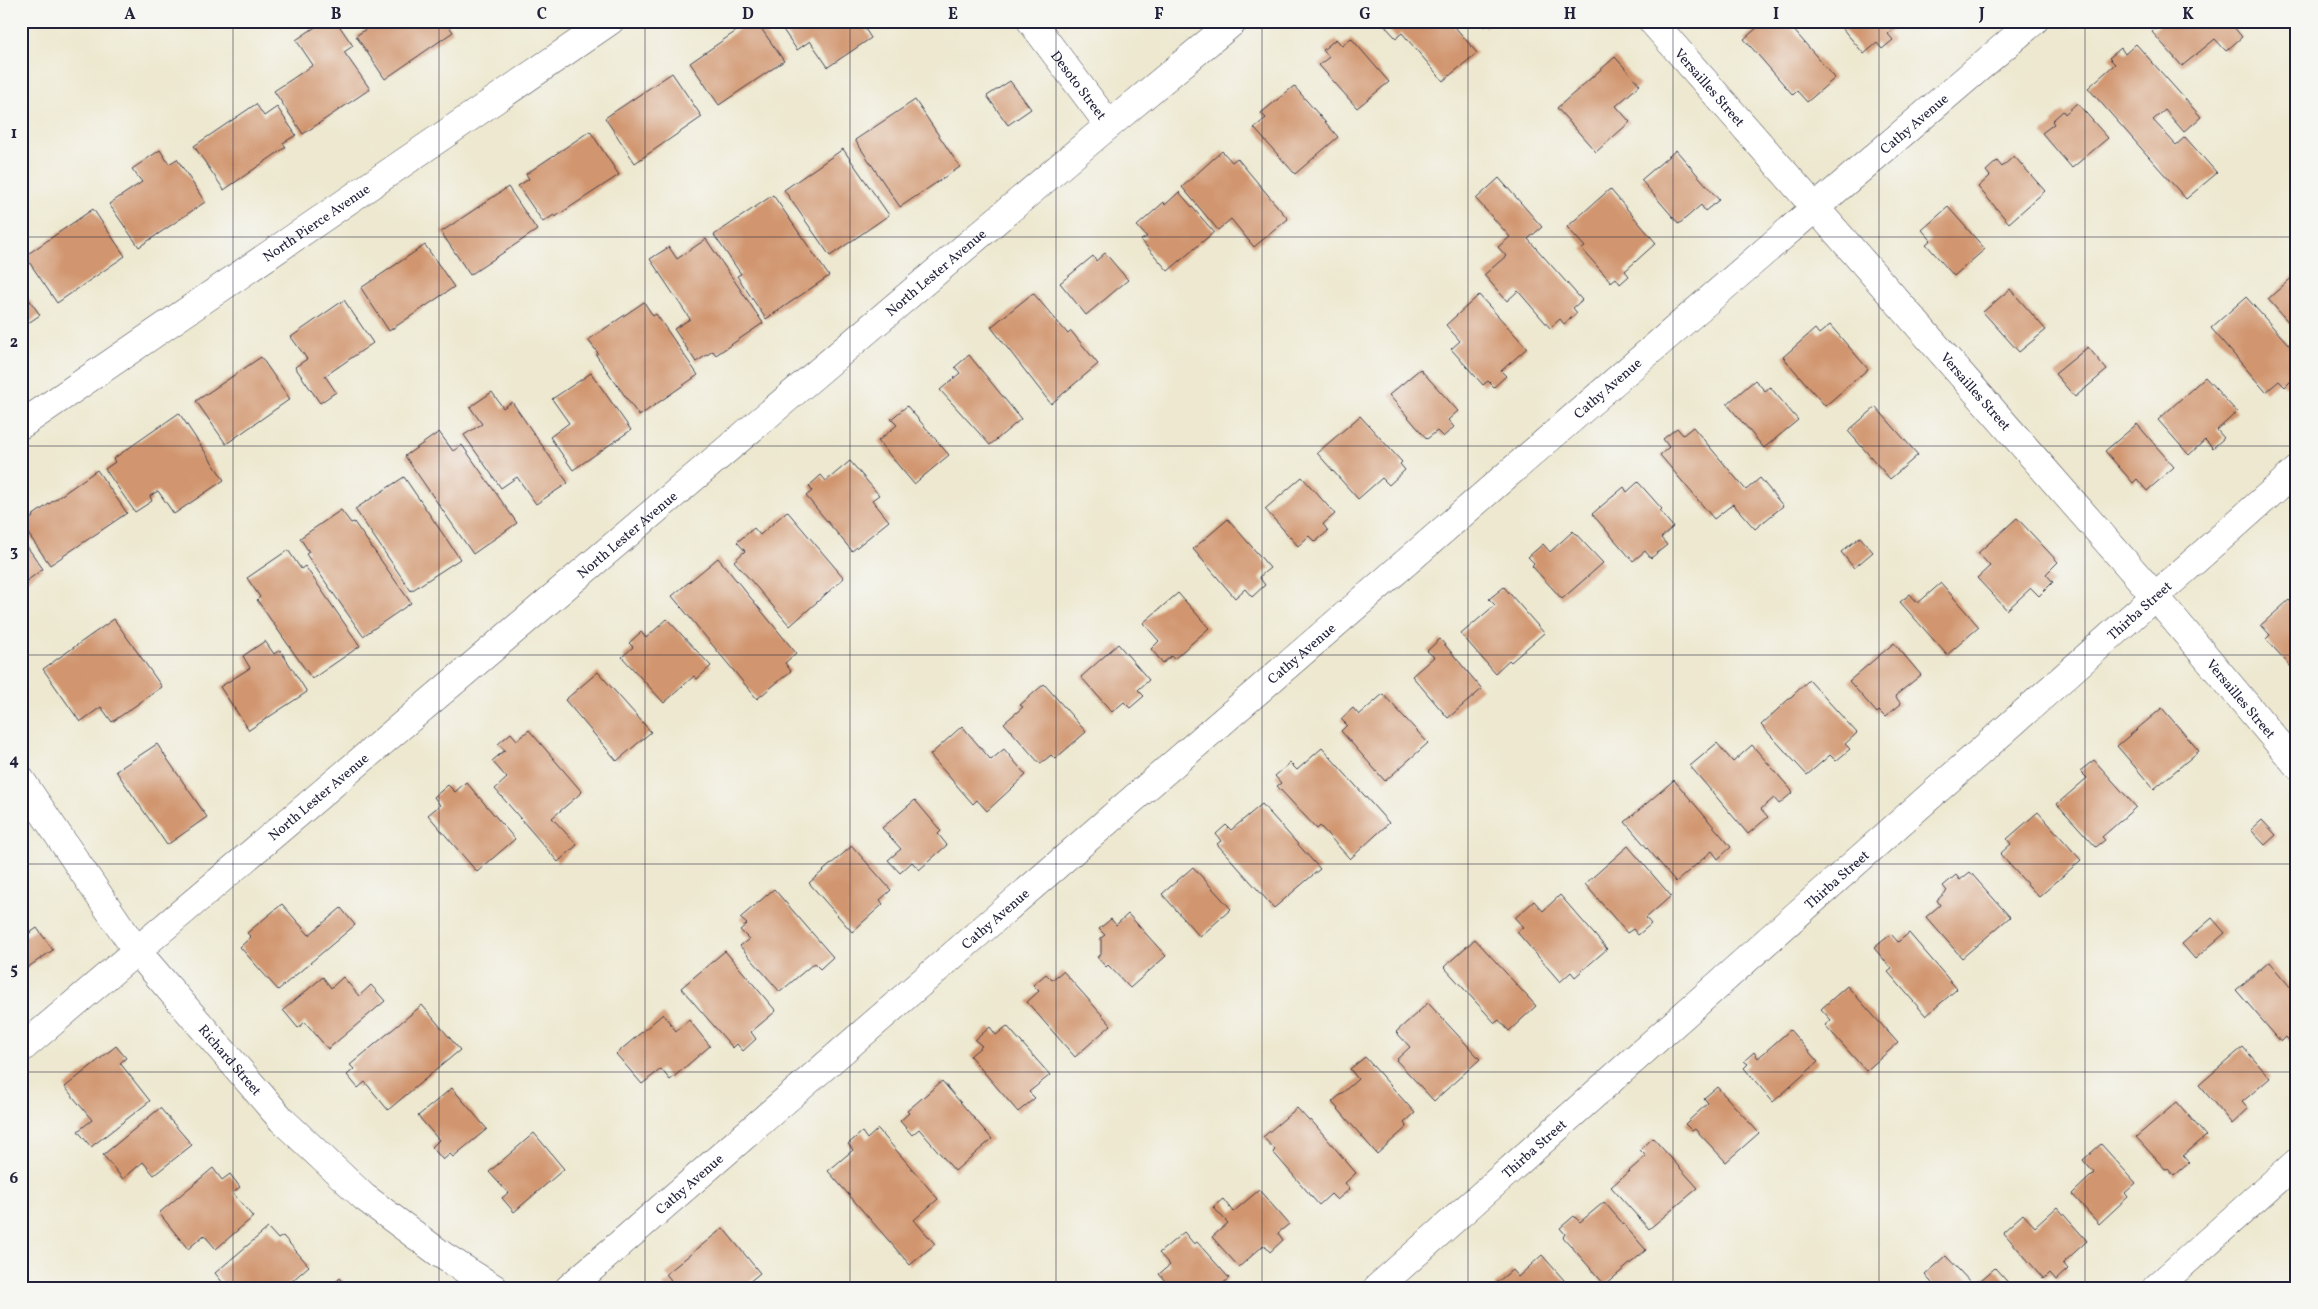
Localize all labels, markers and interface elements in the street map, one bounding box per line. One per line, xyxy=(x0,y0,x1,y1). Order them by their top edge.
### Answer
text: A xyxy=(124,4,136,26)
text: B xyxy=(331,4,342,26)
text: C xyxy=(537,4,547,26)
text: D xyxy=(742,4,754,26)
text: E xyxy=(948,4,958,26)
text: F xyxy=(1154,4,1164,26)
text: G xyxy=(1359,4,1371,26)
text: H xyxy=(1564,4,1576,26)
text: I xyxy=(1773,4,1779,26)
text: J xyxy=(1978,4,1985,26)
text: K xyxy=(2182,4,2194,26)
street label: Versailles Street xyxy=(1669,45,1748,132)
street label: Desoto Street xyxy=(1046,47,1110,125)
street label: Cathy Avenue xyxy=(1877,90,1953,159)
text: 1 xyxy=(11,123,17,145)
street label: North Pierce Avenue xyxy=(260,180,375,267)
street label: North Lester Avenue xyxy=(882,225,991,321)
text: 2 xyxy=(10,332,18,354)
street label: Versailles Street xyxy=(1935,349,2014,436)
street label: Cathy Avenue xyxy=(1570,354,1647,424)
street label: North Lester Avenue xyxy=(574,487,682,584)
text: 3 xyxy=(10,541,18,563)
street label: Thirba Street xyxy=(2104,577,2177,645)
street label: Cathy Avenue xyxy=(1264,619,1341,689)
street label: Versailles Street xyxy=(2201,656,2279,744)
street label: North Lester Avenue xyxy=(265,749,374,846)
text: 4 xyxy=(9,750,19,772)
street label: Thirba Street xyxy=(1801,847,1874,914)
street label: Cathy Avenue xyxy=(958,885,1035,955)
text: 5 xyxy=(10,959,18,981)
street label: Richard Street xyxy=(193,1021,265,1101)
street label: Thirba Street xyxy=(1499,1116,1571,1183)
street label: Cathy Avenue xyxy=(652,1150,729,1220)
text: 6 xyxy=(10,1168,19,1190)

